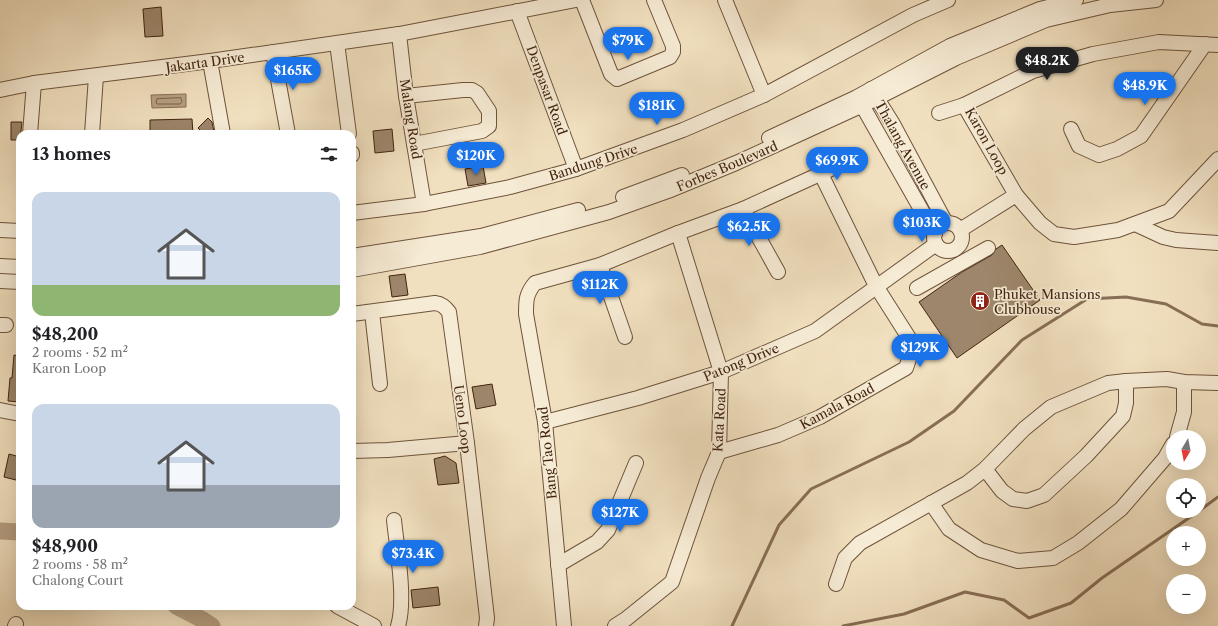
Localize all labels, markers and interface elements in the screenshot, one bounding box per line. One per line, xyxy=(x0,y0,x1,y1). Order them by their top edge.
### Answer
pin: $79K xyxy=(604,27,652,61)
text: $79K xyxy=(612,32,644,48)
street label: Denpasar Road xyxy=(523,43,571,137)
pin: $48.2K xyxy=(1014,47,1080,81)
street label: Jakarta Drive xyxy=(163,49,245,76)
text: $48.2K xyxy=(1025,52,1069,68)
pin: $165K xyxy=(265,57,321,91)
text: $165K xyxy=(274,62,312,78)
pin: $48.9K xyxy=(1112,72,1178,106)
text: $48.9K xyxy=(1123,77,1167,93)
street label: Malang Road xyxy=(397,78,425,160)
pin: $181K xyxy=(629,92,685,126)
text: $181K xyxy=(638,97,676,113)
street label: Thalang Avenue xyxy=(872,98,934,192)
street label: Karon Loop xyxy=(962,105,1012,177)
street label: Forbes Boulevard xyxy=(674,137,780,195)
street label: Bandung Drive xyxy=(547,140,639,184)
pin: $120K xyxy=(448,142,504,176)
icon: filters xyxy=(318,143,340,165)
text: 13 homes xyxy=(32,144,111,164)
text: $120K xyxy=(456,147,496,163)
pin: $69.9K xyxy=(804,147,870,181)
text: $69.9K xyxy=(815,152,859,168)
pin: $103K xyxy=(894,209,950,243)
pin: $62.5K xyxy=(716,213,782,247)
text: $103K xyxy=(902,214,942,230)
icon: home xyxy=(150,218,222,290)
text: $62.5K xyxy=(727,218,771,234)
pin: $112K xyxy=(572,271,628,305)
text: $112K xyxy=(581,276,619,292)
place label: Phuket Mansions Clubhouse xyxy=(994,286,1101,317)
building icon: Phuket Mansions Clubhouse xyxy=(969,290,991,312)
text: $48,200 xyxy=(32,324,98,344)
pin: $129K xyxy=(892,334,948,368)
text: $129K xyxy=(901,339,939,355)
street label: Patong Drive xyxy=(701,340,781,384)
text: 2 rooms · 52 m² xyxy=(32,344,128,360)
text: Karon Loop xyxy=(32,360,106,376)
street label: Kamala Road xyxy=(797,380,877,432)
street label: Ueno Loop xyxy=(451,384,475,454)
street label: Kata Road xyxy=(709,388,729,452)
street label: Bang Tao Road xyxy=(534,406,560,500)
icon: home xyxy=(150,430,222,502)
north arrow xyxy=(1166,430,1206,470)
map controls xyxy=(1166,430,1206,614)
button: locate xyxy=(1166,478,1206,518)
pin: $127K xyxy=(592,499,648,533)
text: $127K xyxy=(601,504,639,520)
button: + xyxy=(1166,526,1206,566)
text: $48,900 xyxy=(32,536,98,556)
pin: $73.4K xyxy=(380,540,446,574)
text: $73.4K xyxy=(391,545,435,561)
text: 2 rooms · 58 m² xyxy=(32,556,128,572)
text: Chalong Court xyxy=(32,572,123,588)
button: − xyxy=(1166,574,1206,614)

